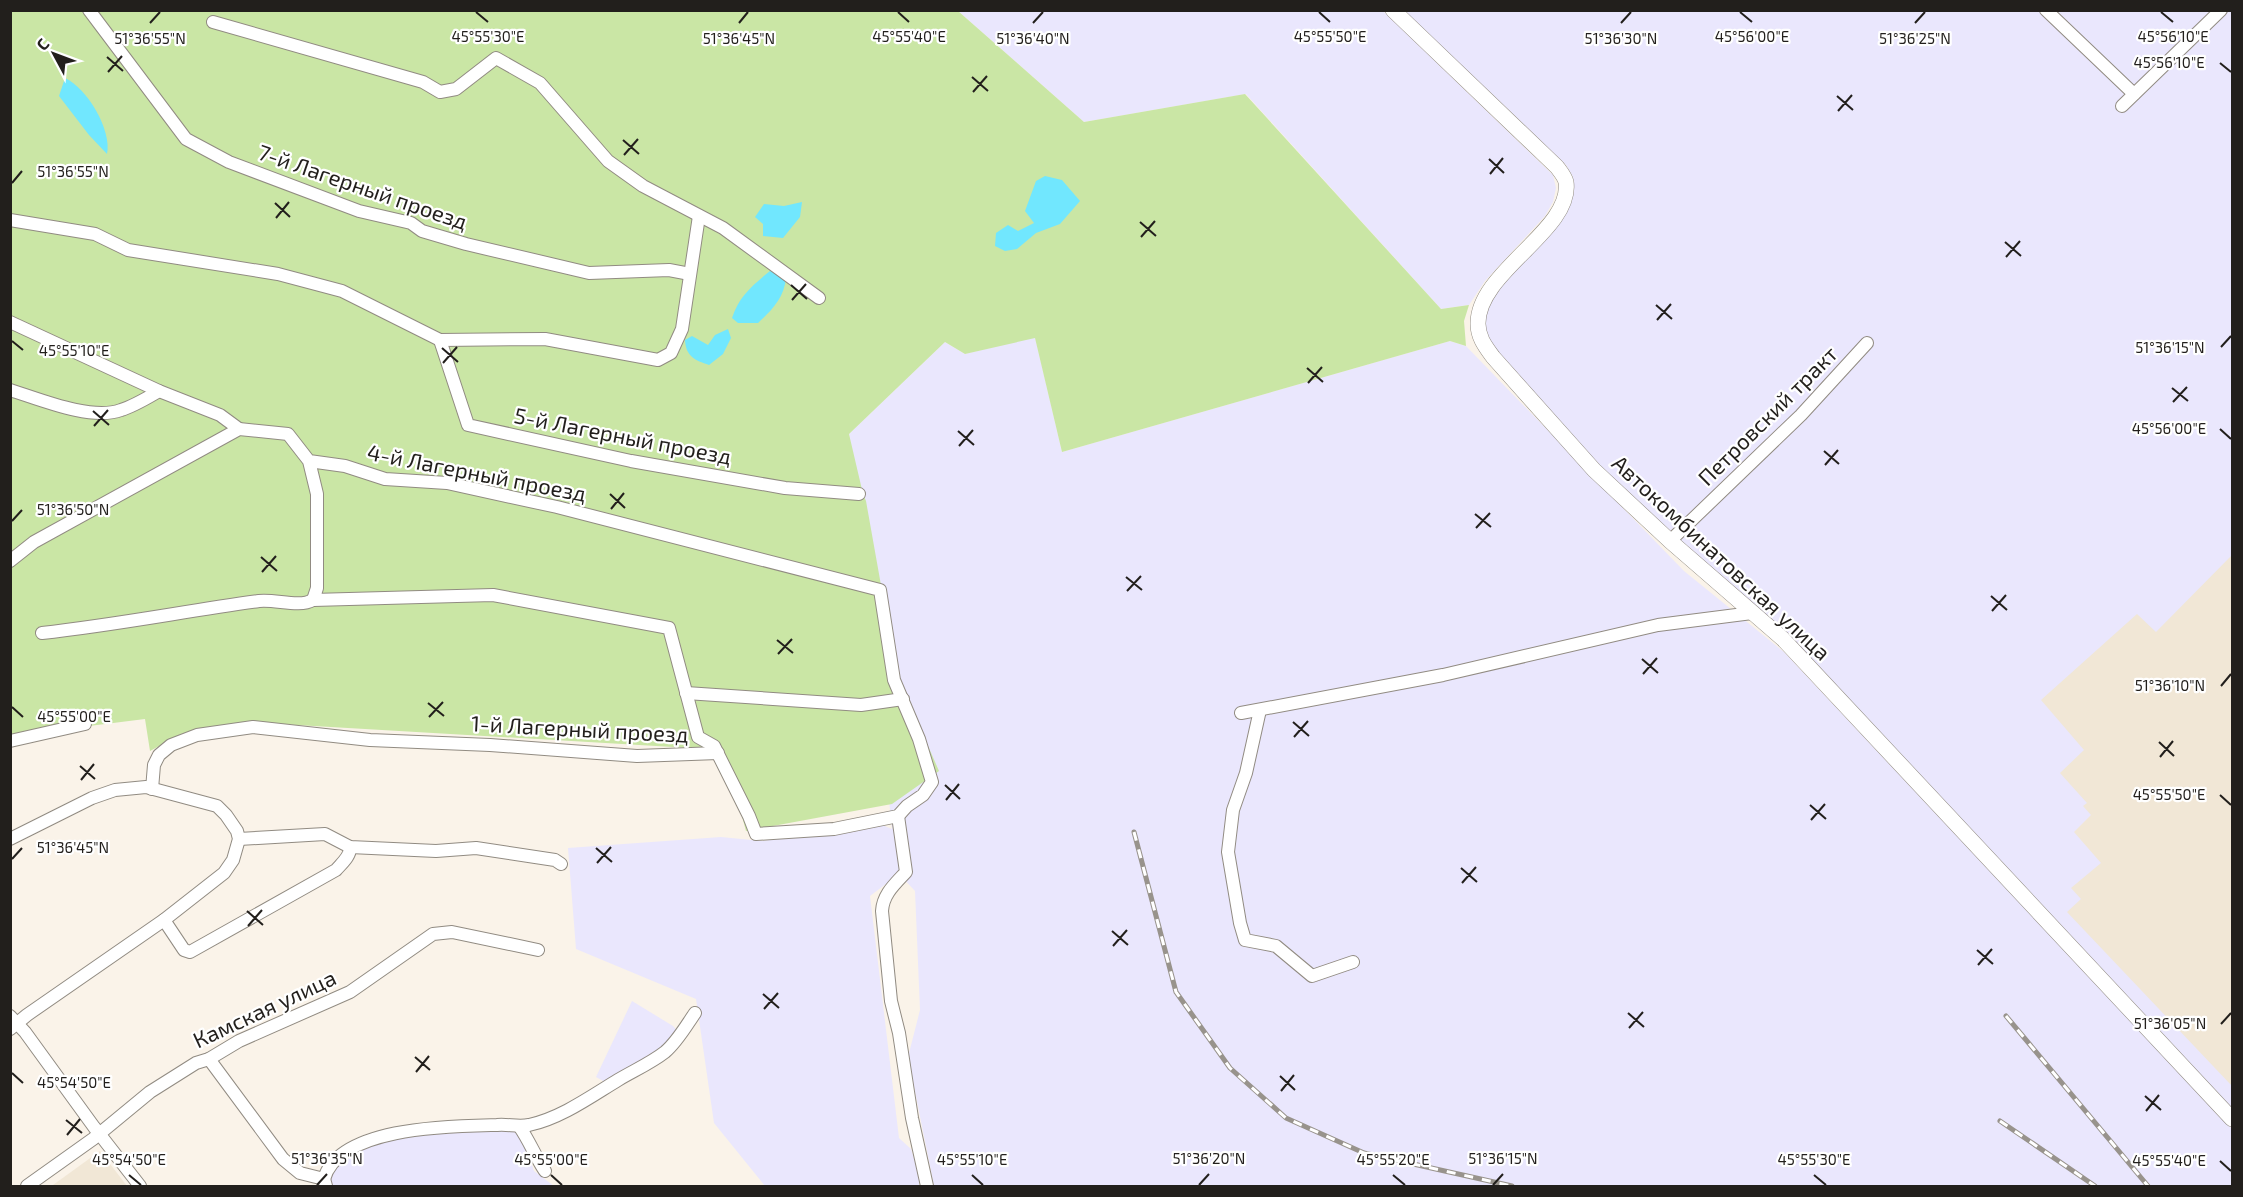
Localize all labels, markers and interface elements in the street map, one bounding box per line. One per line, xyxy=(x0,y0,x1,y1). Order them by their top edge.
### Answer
north arrow xyxy=(24,24,84,84)
text: 45°55'30"E xyxy=(451,27,525,45)
text: 45°55'40"E xyxy=(872,27,946,45)
text: 45°55'50"E xyxy=(1294,27,1366,45)
text: 45°56'00"E xyxy=(1715,27,1789,45)
text: 45°56'10"E xyxy=(2137,27,2209,45)
text: 51°36'55"N xyxy=(114,29,186,47)
text: 51°36'45"N xyxy=(703,29,775,47)
text: 51°36'40"N xyxy=(996,29,1070,47)
text: 51°36'30"N xyxy=(1585,29,1657,47)
text: 51°36'25"N xyxy=(1879,29,1951,47)
text: С xyxy=(32,34,53,54)
text: 45°56'10"E xyxy=(2133,53,2205,71)
street label: 7-й Лагерный проезд xyxy=(255,138,471,234)
text: 51°36'55"N xyxy=(37,162,109,180)
text: 51°36'15"N xyxy=(2135,338,2205,356)
street label: Петровский тракт xyxy=(1692,340,1842,490)
text: 45°55'10"E xyxy=(39,341,109,359)
street label: 5-й Лагерный проезд xyxy=(512,401,734,469)
text: 45°56'00"E xyxy=(2132,419,2206,437)
street label: 4-й Лагерный проезд xyxy=(365,438,589,506)
street label: Автокомбинатовская улица xyxy=(1607,449,1836,666)
text: 51°36'50"N xyxy=(37,500,109,518)
text: 51°36'10"N xyxy=(2135,676,2205,694)
text: 45°55'00"E xyxy=(37,707,111,725)
street label: 1-й Лагерный проезд xyxy=(471,709,689,747)
text: 45°55'50"E xyxy=(2133,785,2205,803)
text: 51°36'45"N xyxy=(37,838,109,856)
street label: Камская улица xyxy=(188,964,340,1053)
text: 51°36'05"N xyxy=(2134,1014,2206,1032)
text: 45°54'50"E xyxy=(37,1073,111,1091)
text: 51°36'35"N xyxy=(291,1149,363,1167)
text: 51°36'20"N xyxy=(1173,1149,1245,1167)
text: 51°36'15"N xyxy=(1468,1149,1538,1167)
text: 45°54'50"E xyxy=(92,1150,166,1168)
text: 45°55'00"E xyxy=(514,1150,588,1168)
text: 45°55'10"E xyxy=(937,1150,1007,1168)
text: 45°55'20"E xyxy=(1356,1150,1430,1168)
text: 45°55'30"E xyxy=(1777,1150,1851,1168)
text: 45°55'40"E xyxy=(2132,1151,2206,1169)

